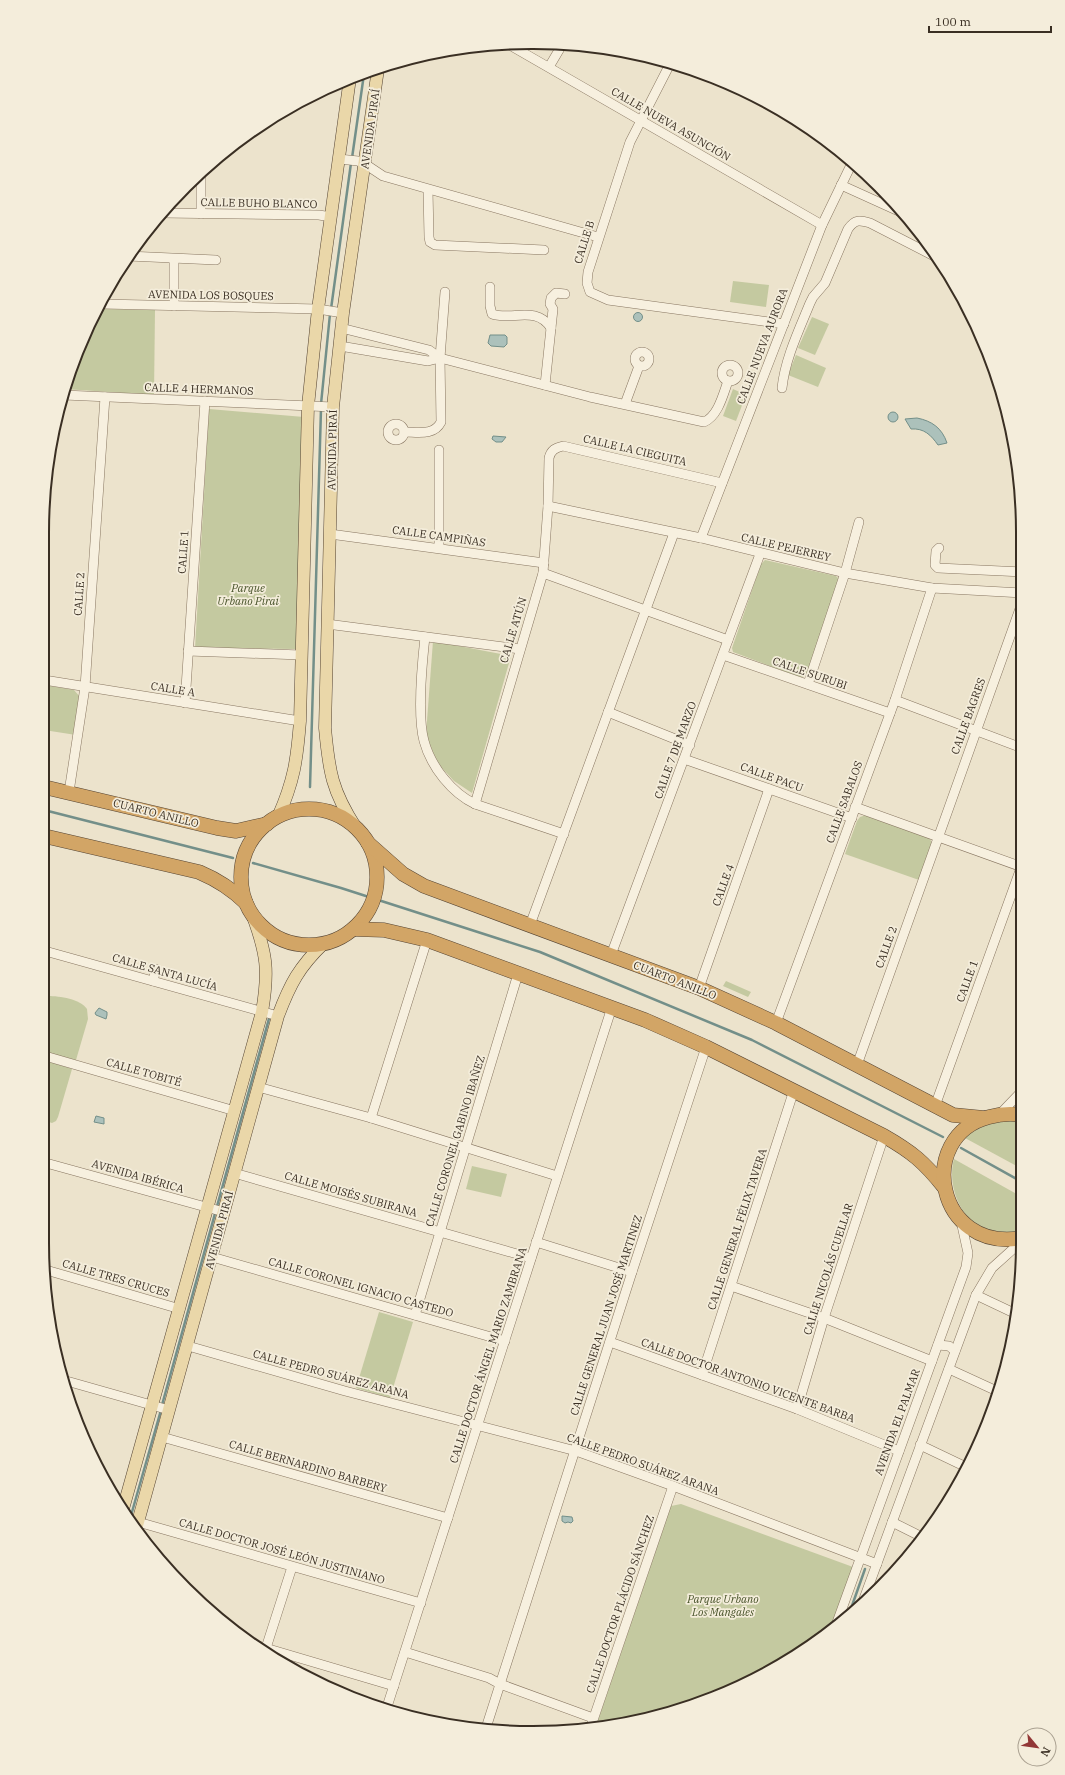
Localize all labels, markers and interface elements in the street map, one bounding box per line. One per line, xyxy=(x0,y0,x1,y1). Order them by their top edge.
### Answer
scale bar xyxy=(929,8,1051,34)
text: 100 m xyxy=(935,14,971,29)
street label: CALLE NUEVA ASUNCIÓN xyxy=(609,84,734,164)
street label: AVENIDA PIRAÍ xyxy=(357,88,383,170)
street label: CALLE BUHO BLANCO xyxy=(201,195,318,211)
street label: CALLE B xyxy=(571,219,597,265)
street label: CALLE NUEVA AURORA xyxy=(733,286,791,406)
street label: AVENIDA LOS BOSQUES xyxy=(148,287,274,303)
street label: CALLE 4 HERMANOS xyxy=(144,380,254,398)
street label: AVENIDA PIRAÍ xyxy=(324,409,340,491)
street label: CALLE LA CIEGUITA xyxy=(582,431,689,469)
street label: CALLE CAMPIÑAS xyxy=(391,522,487,550)
street label: CALLE 1 xyxy=(174,530,192,574)
street label: CALLE PEJERREY xyxy=(740,530,832,564)
street label: CALLE 2 xyxy=(70,572,88,616)
park label: Parque Urbano Pirai xyxy=(217,581,279,608)
street label: CALLE ATÚN xyxy=(496,595,530,665)
street label: CALLE SURUBI xyxy=(771,654,849,692)
street label: CALLE BAGRES xyxy=(948,676,988,756)
street label: CALLE A xyxy=(150,679,197,699)
street label: CALLE 7 DE MARZO xyxy=(651,699,699,801)
street label: CALLE PACU xyxy=(739,759,805,795)
street label: CALLE SABALOS xyxy=(823,759,865,845)
street label: CUARTO ANILLO xyxy=(112,796,200,830)
street label: CALLE 4 xyxy=(709,862,737,908)
street label: CALLE 2 xyxy=(872,924,900,970)
street label: CALLE SANTA LUCÍA xyxy=(111,950,220,994)
street label: CUARTO ANILLO xyxy=(631,958,719,1002)
street label: CALLE 1 xyxy=(953,958,981,1004)
street label: CALLE CORONEL GABINO IBAÑEZ xyxy=(422,1054,488,1228)
street label: CALLE TOBITÉ xyxy=(105,1055,183,1089)
street label: CALLE GENERAL FÉLIX TAVERA xyxy=(704,1146,770,1312)
street label: AVENIDA IBÉRICA xyxy=(90,1156,186,1196)
street label: CALLE MOISÉS SUBIRANA xyxy=(283,1168,420,1220)
street label: AVENIDA PIRAÍ xyxy=(202,1189,236,1271)
street label: CALLE NICOLÁS CUELLAR xyxy=(800,1201,856,1337)
street label: CALLE GENERAL JUAN JOSÉ MARTINEZ xyxy=(567,1213,645,1417)
street label: CALLE DOCTOR ÁNGEL MARIO ZAMBRANA xyxy=(446,1245,530,1465)
street label: CALLE CORONEL IGNACIO CASTEDO xyxy=(267,1254,455,1320)
street label: CALLE TRES CRUCES xyxy=(61,1256,171,1300)
street label: CALLE DOCTOR ANTONIO VICENTE BARBA xyxy=(639,1335,857,1425)
street label: CALLE PEDRO SUÁREZ ARANA xyxy=(251,1346,411,1402)
street label: AVENIDA EL PALMAR xyxy=(871,1366,923,1477)
street label: CALLE PEDRO SUÁREZ ARANA xyxy=(565,1430,721,1498)
street label: CALLE BERNARDINO BARBERY xyxy=(228,1437,388,1495)
street label: CALLE DOCTOR PLÁCIDO SÁNCHEZ xyxy=(583,1513,657,1695)
street label: CALLE DOCTOR JOSÉ LEÓN JUSTINIANO xyxy=(178,1515,387,1587)
park label: Parque Urbano Los Mangales xyxy=(686,1592,759,1619)
north arrow xyxy=(1017,1727,1057,1767)
text: N xyxy=(1037,1745,1054,1759)

